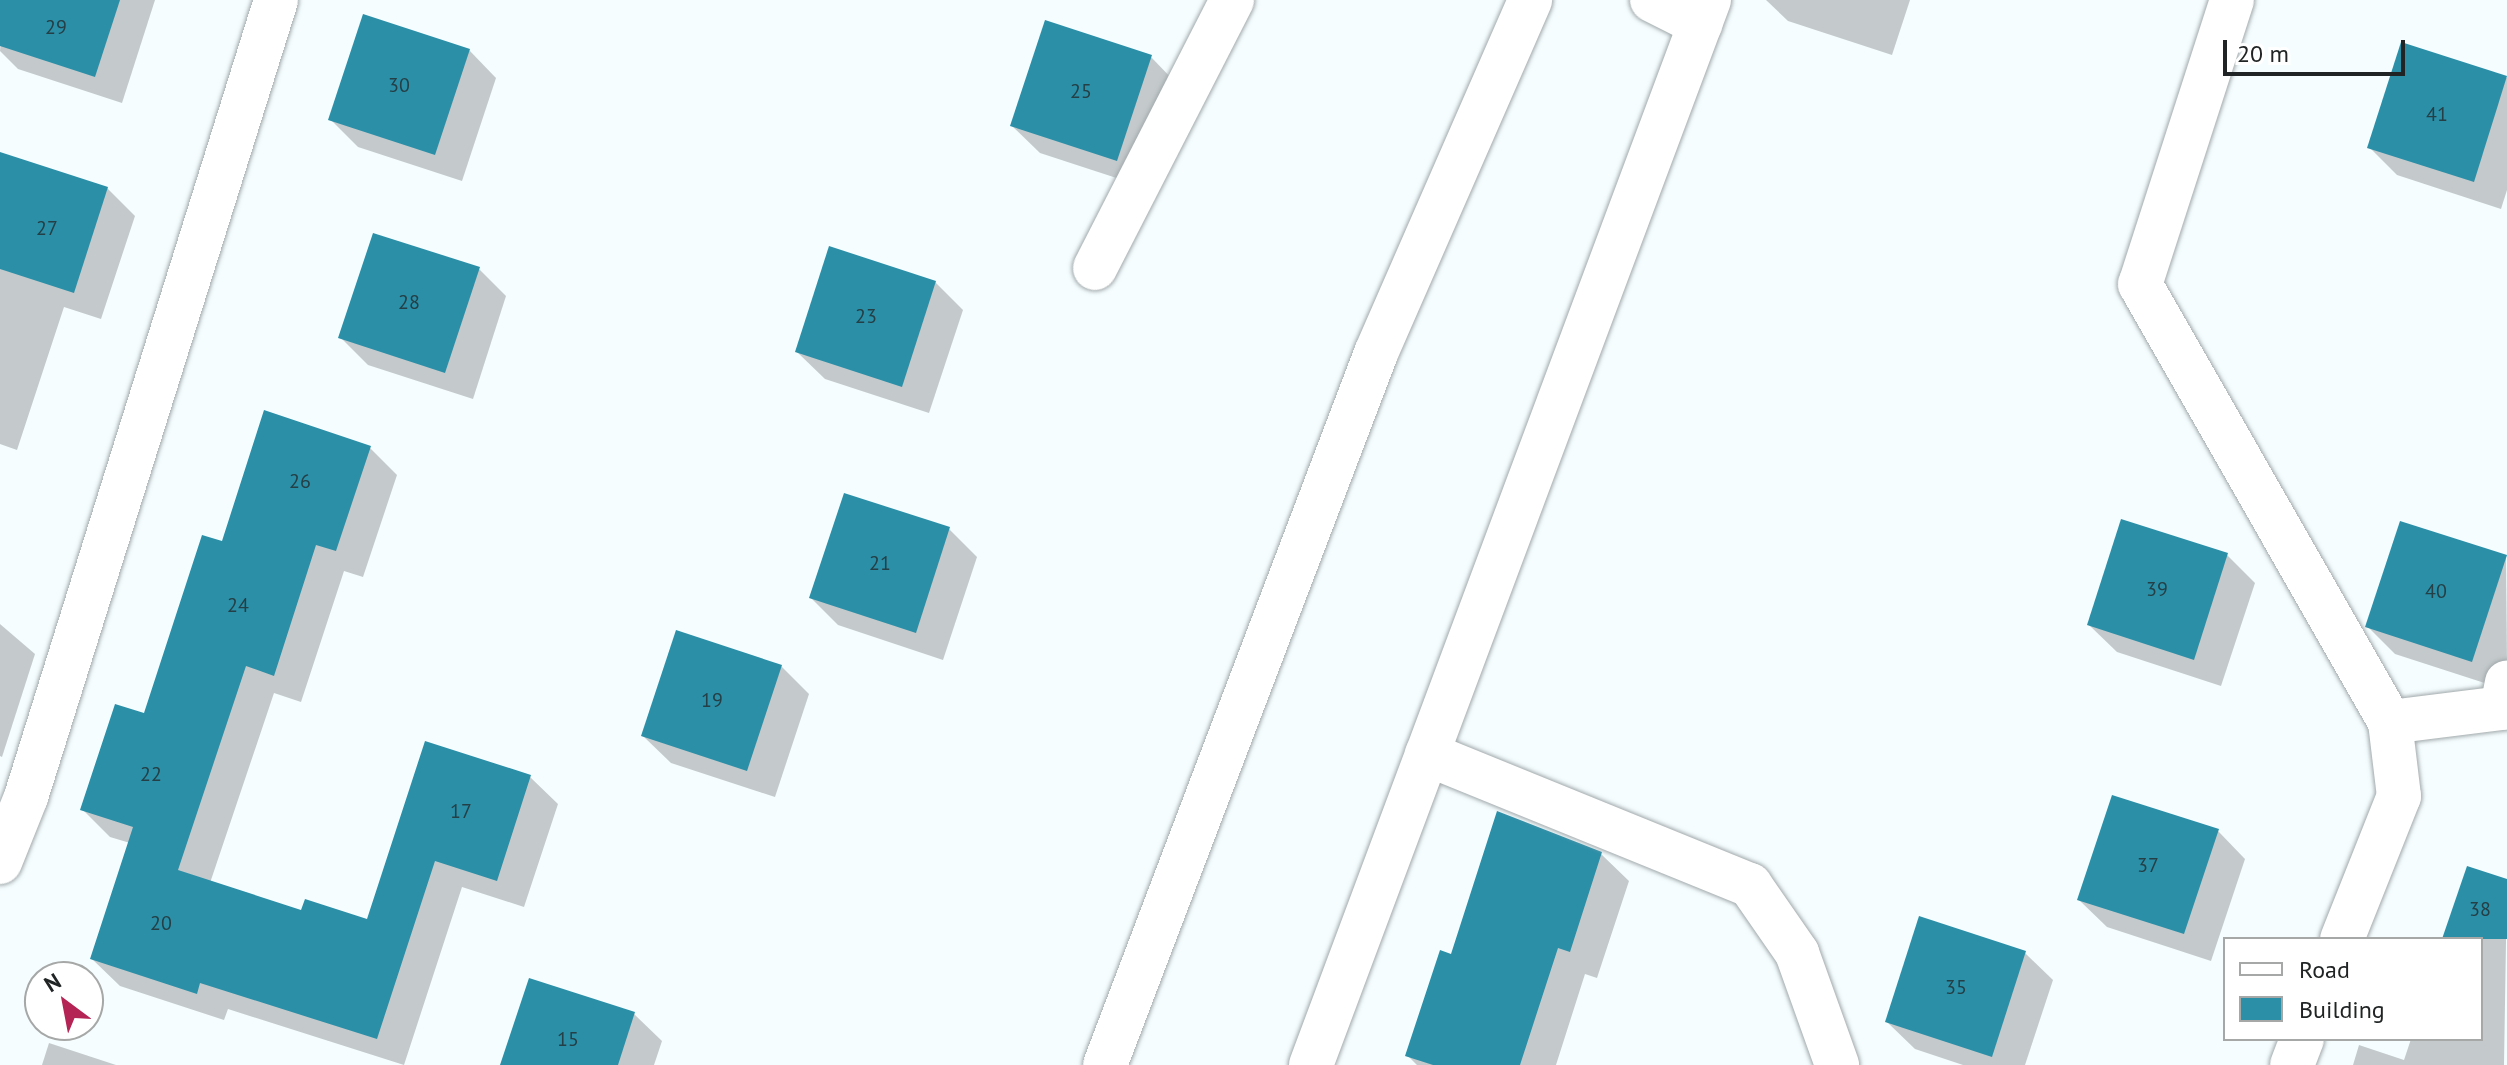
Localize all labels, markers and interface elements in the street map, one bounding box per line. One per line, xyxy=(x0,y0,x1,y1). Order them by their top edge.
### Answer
house number: 29 xyxy=(45,15,67,39)
scale bar xyxy=(2227,24,2409,74)
text: 20 m xyxy=(2237,38,2289,69)
house number: 30 xyxy=(388,73,410,97)
house number: 25 xyxy=(1070,79,1092,103)
house number: 41 xyxy=(2426,102,2448,126)
house number: 27 xyxy=(36,216,58,240)
house number: 28 xyxy=(398,290,420,314)
house number: 23 xyxy=(855,304,877,328)
house number: 26 xyxy=(289,469,311,493)
house number: 21 xyxy=(869,551,891,575)
house number: 39 xyxy=(2146,577,2168,601)
house number: 40 xyxy=(2425,579,2447,603)
house number: 24 xyxy=(227,593,249,617)
house number: 19 xyxy=(701,688,723,712)
house number: 22 xyxy=(140,762,162,786)
house number: 17 xyxy=(450,799,472,823)
house number: 37 xyxy=(2137,853,2159,877)
house number: 38 xyxy=(2469,897,2491,921)
house number: 20 xyxy=(150,911,172,935)
legend xyxy=(2223,937,2483,1041)
text: Road xyxy=(2299,954,2350,985)
north arrow xyxy=(24,961,104,1041)
text: N xyxy=(39,967,66,998)
house number: 35 xyxy=(1945,975,1967,999)
text: Building xyxy=(2299,994,2385,1025)
house number: 15 xyxy=(557,1027,579,1051)

